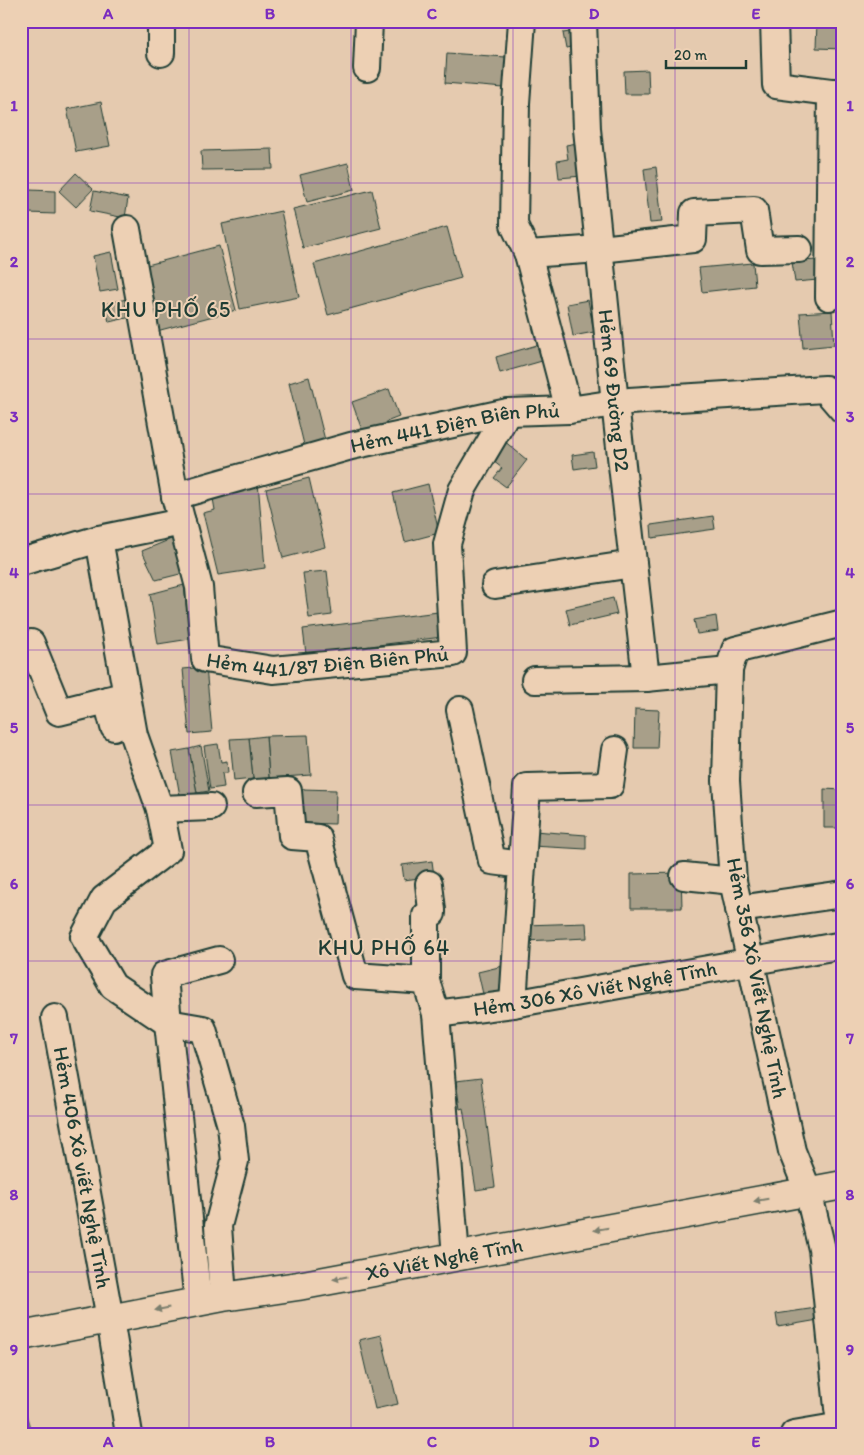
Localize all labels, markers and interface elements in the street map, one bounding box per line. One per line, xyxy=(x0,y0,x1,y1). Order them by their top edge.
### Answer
text: A xyxy=(102,4,114,23)
text: B xyxy=(265,4,276,23)
text: C xyxy=(427,4,438,23)
text: D xyxy=(589,4,600,23)
text: E xyxy=(752,4,761,23)
scale bar xyxy=(666,38,746,70)
text: 20 m xyxy=(674,46,708,64)
text: 1 xyxy=(10,96,18,115)
text: 1 xyxy=(846,96,854,115)
text: 2 xyxy=(10,252,19,271)
text: 2 xyxy=(846,252,855,271)
district label: KHU PHỐ 65 xyxy=(101,296,231,323)
street label: Hẻm 69 Đường D2 xyxy=(593,308,636,473)
street label: Hẻm 441 Điện Biên Phủ xyxy=(348,397,561,458)
text: 3 xyxy=(10,407,19,426)
text: 3 xyxy=(846,407,855,426)
text: 4 xyxy=(9,563,19,582)
text: 4 xyxy=(845,563,855,582)
street label: Hẻm 441/87 Điện Biên Phủ xyxy=(205,640,450,683)
text: 5 xyxy=(10,718,19,737)
text: 5 xyxy=(846,718,855,737)
street label: Hẻm 356 Xô Viết Nghệ Tĩnh xyxy=(722,855,793,1101)
text: 6 xyxy=(10,874,19,893)
text: 6 xyxy=(846,874,855,893)
district label: KHU PHỐ 64 xyxy=(318,934,450,961)
street label: Hẻm 306 Xô Viết Nghệ Tĩnh xyxy=(472,955,719,1021)
text: 7 xyxy=(9,1029,18,1048)
text: 7 xyxy=(845,1029,854,1048)
street label: Hẻm 406 Xô viết Nghệ Tĩnh xyxy=(48,1044,117,1291)
text: 8 xyxy=(10,1185,19,1204)
text: 8 xyxy=(846,1185,855,1204)
one-way arrow xyxy=(752,1196,768,1204)
one-way arrow xyxy=(592,1226,608,1234)
street label: Xô Viết Nghệ Tĩnh xyxy=(363,1232,525,1285)
one-way arrow xyxy=(331,1274,347,1282)
one-way arrow xyxy=(154,1305,170,1313)
text: 9 xyxy=(10,1340,18,1359)
text: 9 xyxy=(846,1340,854,1359)
text: A xyxy=(102,1432,114,1451)
text: B xyxy=(265,1432,276,1451)
text: C xyxy=(427,1432,438,1451)
text: D xyxy=(589,1432,600,1451)
text: E xyxy=(752,1432,761,1451)

